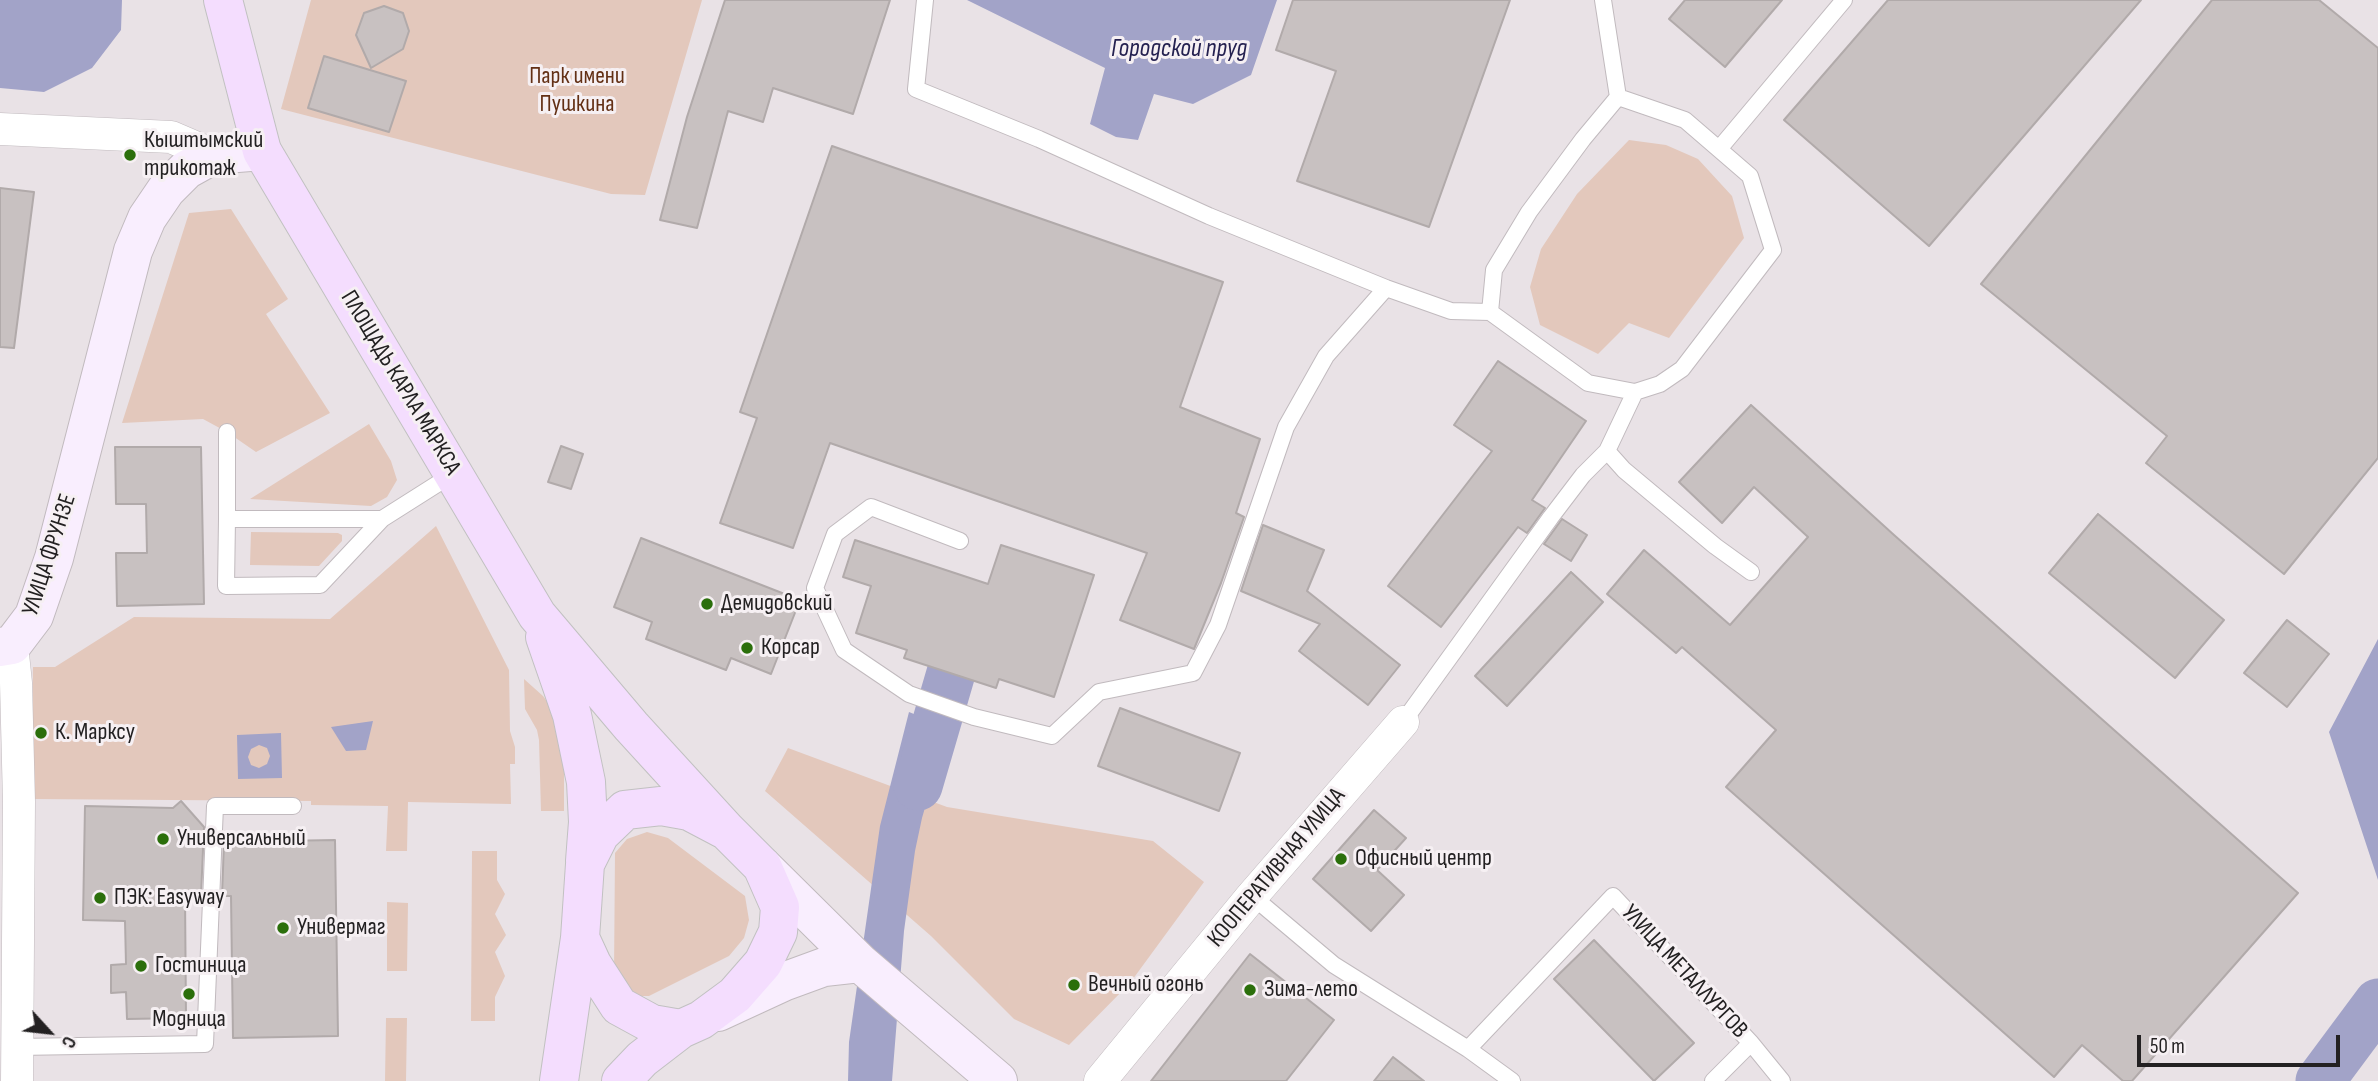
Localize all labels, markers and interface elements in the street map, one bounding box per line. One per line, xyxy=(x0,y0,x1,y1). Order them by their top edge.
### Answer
water label: Городской пруд xyxy=(1111,33,1247,65)
park label: Парк имени Пушкина xyxy=(529,63,625,119)
place label: Кыштымский трикотаж xyxy=(144,127,263,183)
marker: Кыштымский трикотаж xyxy=(122,147,138,163)
street label: ПЛОЩАДЬ КАРЛА МАРКСА xyxy=(334,286,466,480)
street label: УЛИЦА ФРУНЗЕ xyxy=(17,491,83,619)
place label: Демидовский xyxy=(721,590,833,618)
marker: Демидовский xyxy=(699,596,715,612)
place label: Корсар xyxy=(761,634,820,662)
marker: Корсар xyxy=(739,640,755,656)
place label: К. Марксу xyxy=(55,719,135,747)
marker: К. Марксу xyxy=(33,725,49,741)
street label: КООПЕРАТИВНАЯ УЛИЦА xyxy=(1202,783,1352,953)
place label: Универсальный xyxy=(177,825,306,853)
marker: Универсальный xyxy=(155,831,171,847)
place label: Офисный центр xyxy=(1355,845,1492,873)
marker: Офисный центр xyxy=(1333,851,1349,867)
place label: ПЭК: Easyway xyxy=(114,884,225,912)
marker: ПЭК: Easyway xyxy=(92,890,108,906)
street label: УЛИЦА МЕТАЛЛУРГОВ xyxy=(1615,899,1753,1045)
place label: Универмаг xyxy=(297,914,386,942)
marker: Универмаг xyxy=(275,920,291,936)
place label: Гостиница xyxy=(155,952,246,980)
marker: Гостиница xyxy=(133,958,149,974)
place label: Вечный огонь xyxy=(1088,971,1204,999)
place label: Зима-лето xyxy=(1264,976,1358,1004)
marker: Вечный огонь xyxy=(1066,977,1082,993)
marker: Зима-лето xyxy=(1242,982,1258,998)
marker: Модница xyxy=(181,986,197,1002)
north arrow xyxy=(14,997,84,1067)
place label: Модница xyxy=(152,1006,226,1034)
scale bar xyxy=(2140,1021,2343,1066)
text: С xyxy=(56,1032,81,1051)
text: 50 m xyxy=(2150,1034,2185,1059)

